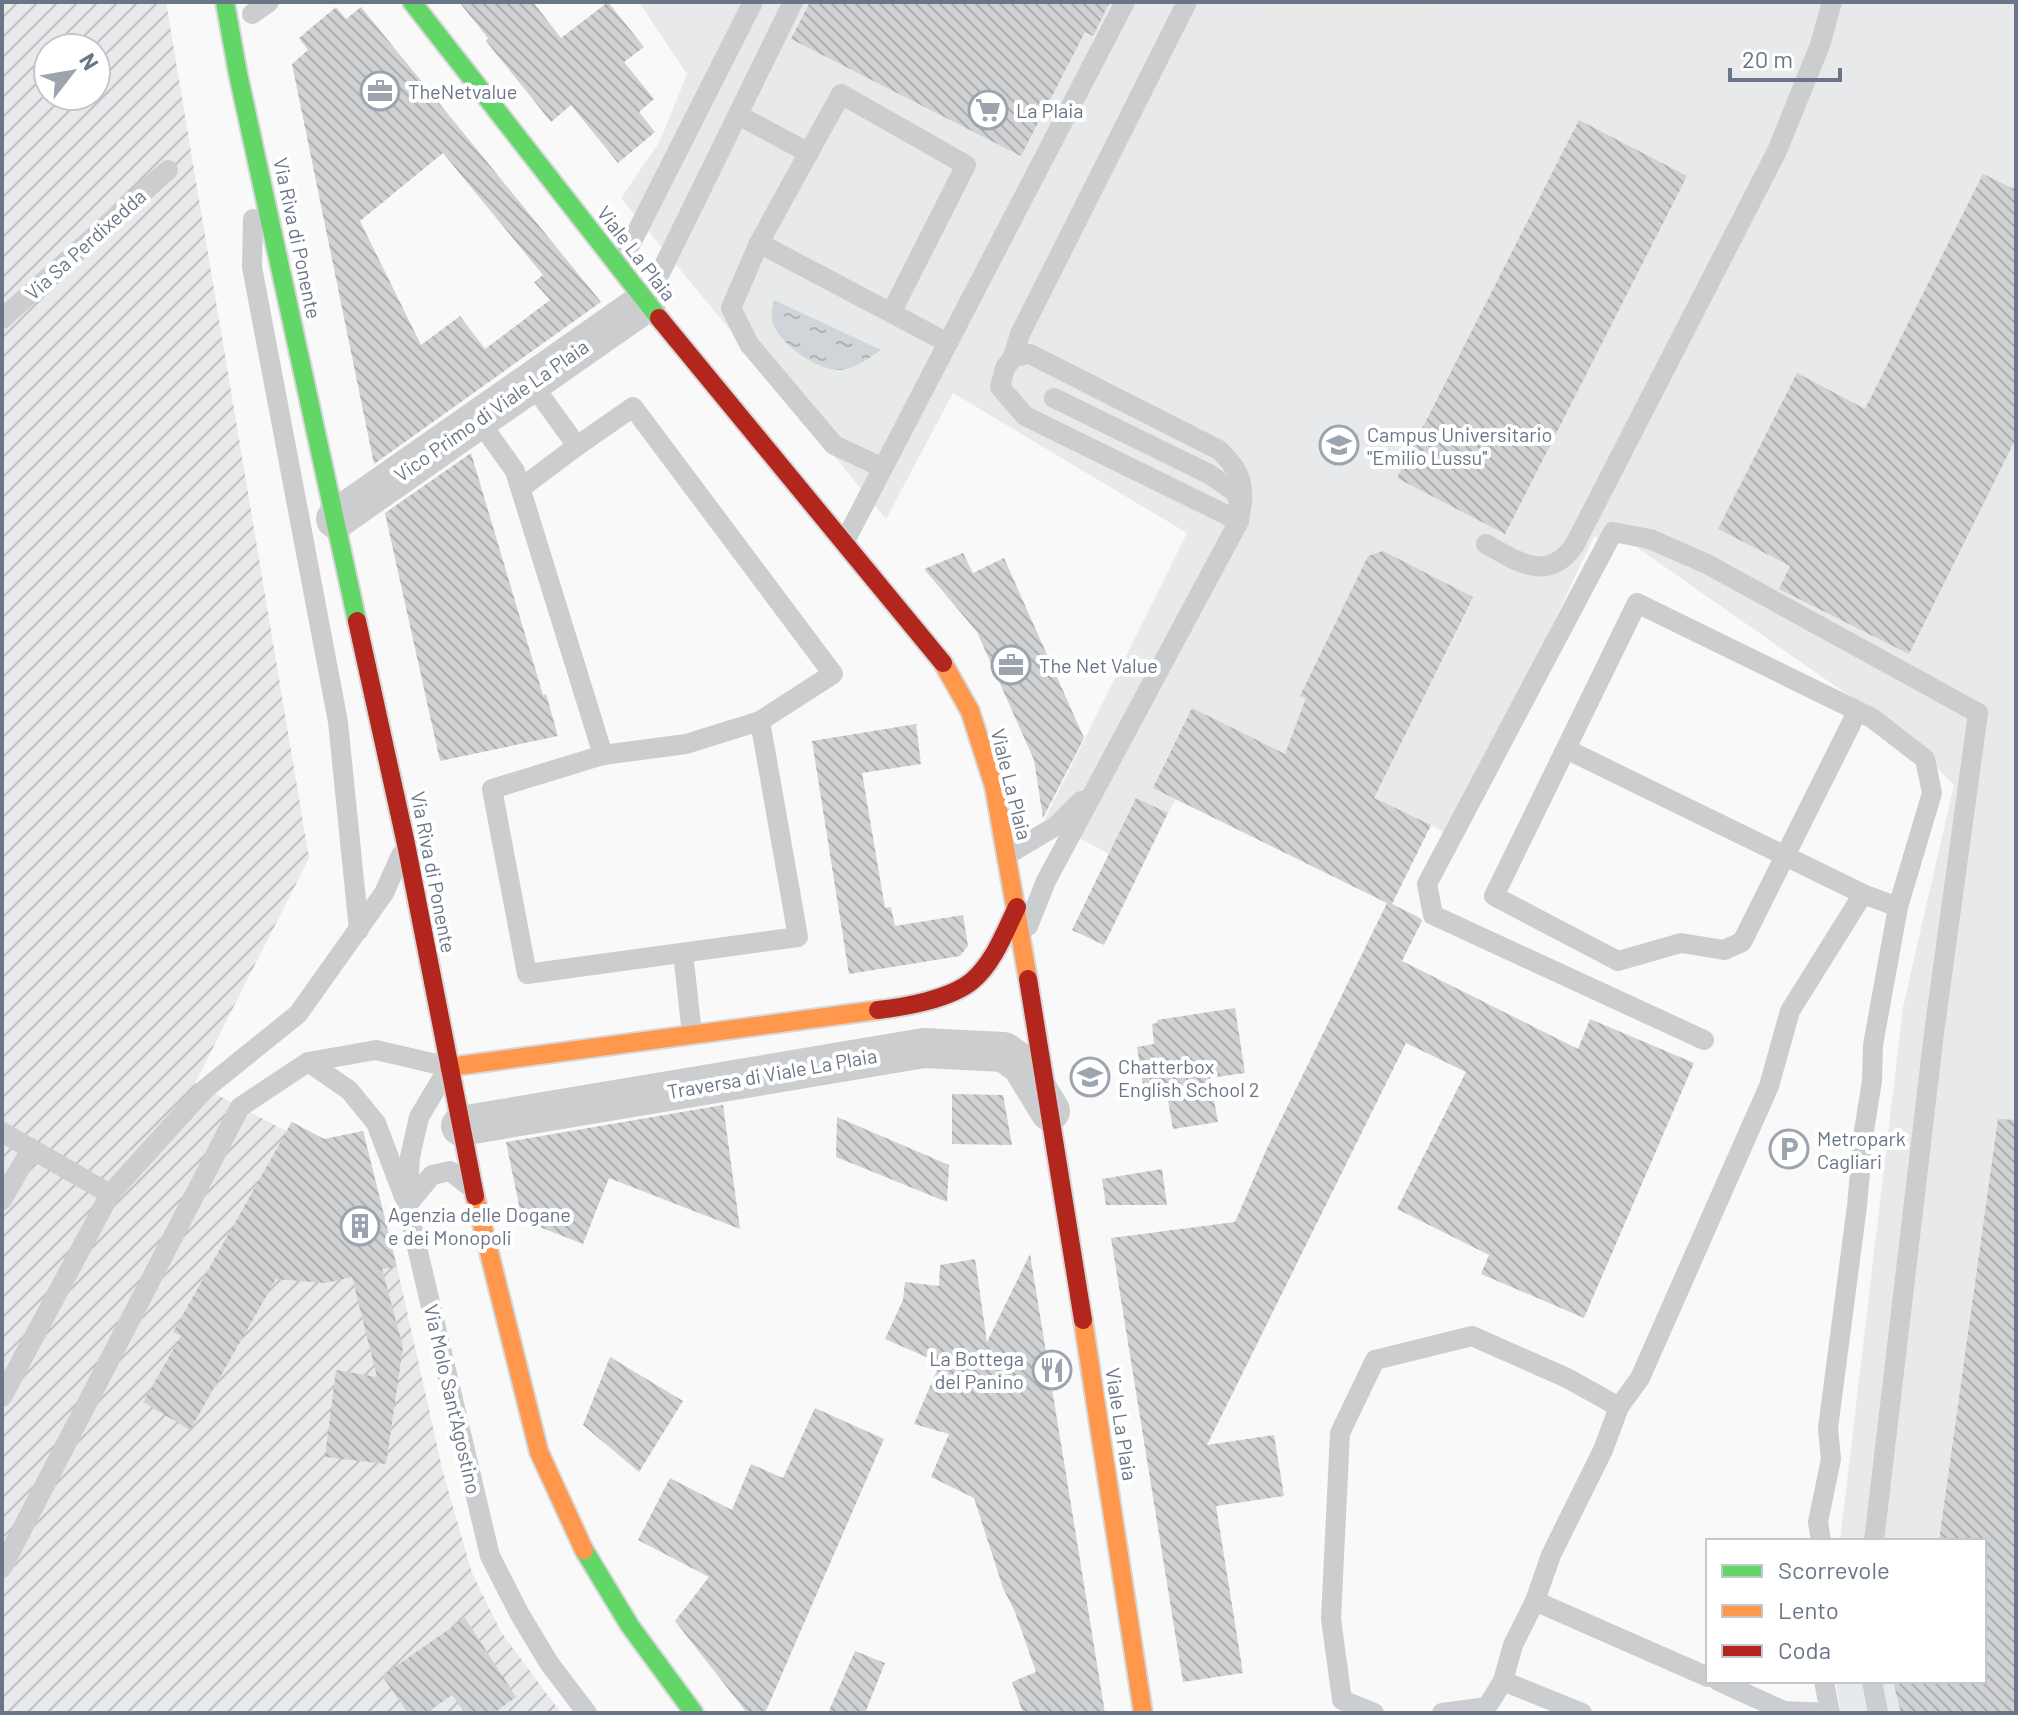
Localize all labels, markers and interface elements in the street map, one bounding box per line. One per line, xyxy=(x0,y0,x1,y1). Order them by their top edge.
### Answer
north arrow xyxy=(32,32,112,112)
scale bar xyxy=(1730,32,1840,82)
text: 20 m xyxy=(1742,44,1793,73)
text: N xyxy=(75,48,105,74)
office icon: TheNetvalue xyxy=(359,70,401,112)
place label: TheNetvalue xyxy=(408,79,517,103)
supermarket icon: La Plaia xyxy=(967,89,1009,131)
place label: La Plaia xyxy=(1016,98,1084,122)
street label: Via Riva di Ponente xyxy=(269,155,327,321)
street label: Via Sa Perdixedda xyxy=(20,184,150,304)
street label: Viale La Plaia xyxy=(592,201,682,305)
street label: Vico Primo di Viale La Plaia xyxy=(389,334,593,486)
place label: Campus Universitario "Emilio Lussu" xyxy=(1367,422,1553,469)
school or university icon: Campus Universitario "Emilio Lussu" xyxy=(1318,424,1360,466)
office icon: The Net Value xyxy=(990,644,1032,686)
place label: The Net Value xyxy=(1039,653,1158,677)
street label: Viale La Plaia xyxy=(987,726,1037,842)
street label: Via Riva di Ponente xyxy=(407,789,461,955)
street label: Traversa di Viale La Plaia xyxy=(665,1043,879,1103)
place label: Chatterbox English School 2 xyxy=(1118,1054,1260,1101)
school or university icon: Chatterbox English School 2 xyxy=(1069,1056,1111,1098)
place label: Metropark Cagliari xyxy=(1817,1126,1906,1173)
parking icon: Metropark Cagliari xyxy=(1768,1128,1810,1170)
place label: Agenzia delle Dogane e dei Monopoli xyxy=(388,1202,571,1249)
building icon: Agenzia delle Dogane e dei Monopoli xyxy=(339,1205,381,1247)
street label: Via Molo Sant'Agostino xyxy=(419,1302,487,1496)
place label: La Bottega del Panino xyxy=(929,1346,1024,1393)
restaurant icon: La Bottega del Panino xyxy=(1031,1349,1073,1391)
street label: Viale La Plaia xyxy=(1101,1366,1143,1482)
legend xyxy=(1706,1539,1986,1683)
text: Scorrevole xyxy=(1778,1555,1890,1584)
text: Lento xyxy=(1778,1595,1839,1624)
text: Coda xyxy=(1778,1635,1831,1664)

